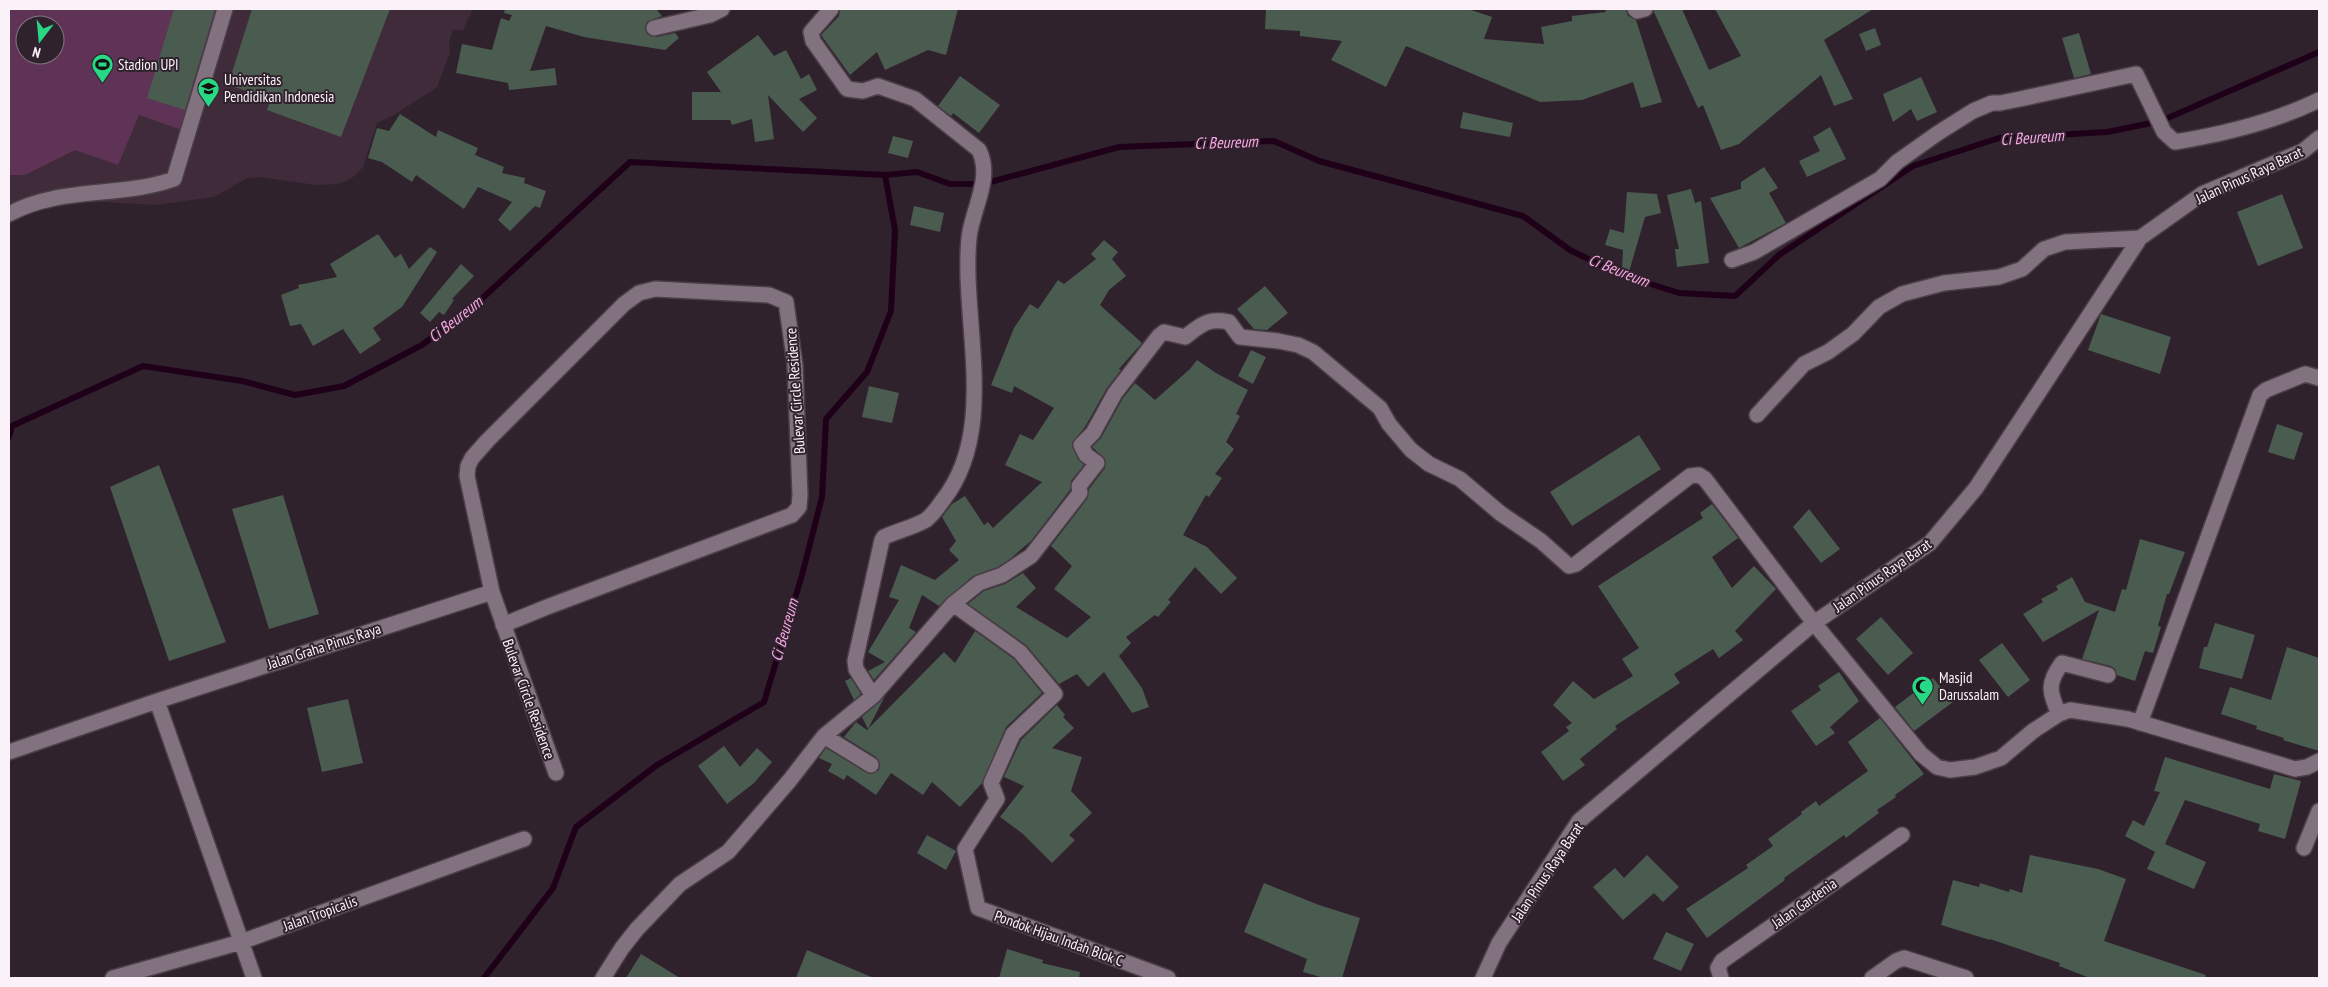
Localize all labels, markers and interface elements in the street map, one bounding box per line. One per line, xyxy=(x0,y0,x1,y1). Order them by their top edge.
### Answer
north arrow xyxy=(15,15,65,65)
text: N xyxy=(30,43,43,62)
sports icon: Stadion UPI xyxy=(90,52,114,83)
place label: Stadion UPI xyxy=(118,55,179,74)
place label: Universitas Pendidikan Indonesia xyxy=(224,70,334,106)
school or university icon: Universitas Pendidikan Indonesia xyxy=(196,76,220,107)
water label: Ci Beureum xyxy=(2000,125,2066,149)
water label: Ci Beureum xyxy=(1194,131,1260,153)
street label: Jalan Pinus Raya Barat xyxy=(2192,142,2305,208)
water label: Ci Beureum xyxy=(1586,249,1654,292)
water label: Ci Beureum xyxy=(424,291,487,346)
street label: Bulevar Circle Residence xyxy=(781,327,809,455)
street label: Jalan Pinus Raya Barat xyxy=(1828,534,1935,616)
water label: Ci Beureum xyxy=(766,595,803,663)
street label: Jalan Graha Pinus Raya xyxy=(264,619,383,674)
street label: Bulevar Circle Residence xyxy=(498,636,560,762)
place label: Masjid Darussalam xyxy=(1939,668,1999,704)
mosque icon: Masjid Darussalam xyxy=(1911,674,1935,705)
street label: Jalan Pinus Raya Barat xyxy=(1506,819,1587,926)
street label: Jalan Gardenia xyxy=(1767,874,1840,933)
street label: Jalan Tropicalis xyxy=(279,891,360,936)
street label: Pondok Hijau Indah Blok C xyxy=(992,906,1126,970)

